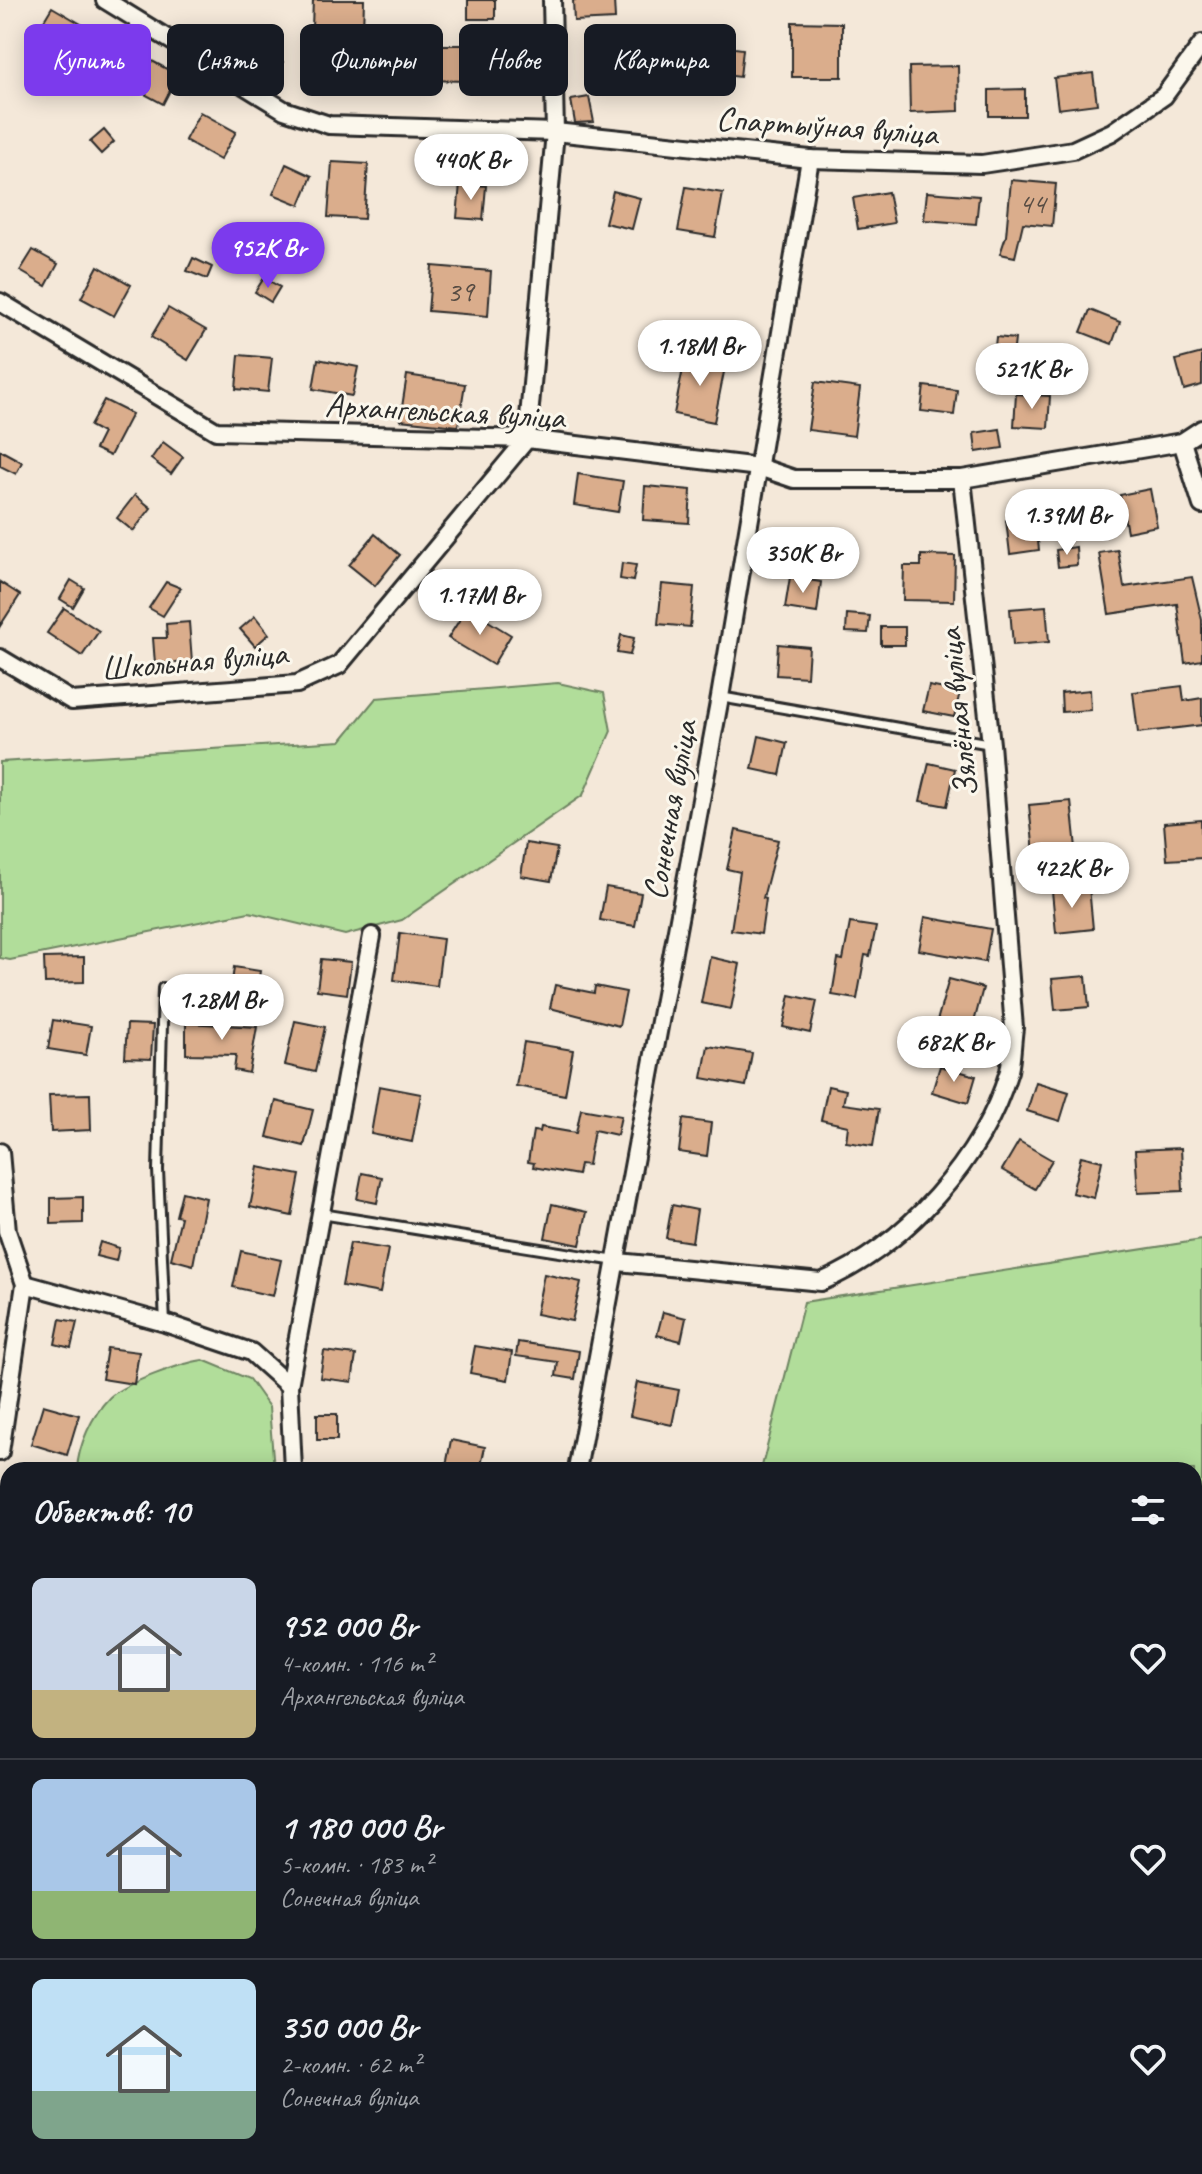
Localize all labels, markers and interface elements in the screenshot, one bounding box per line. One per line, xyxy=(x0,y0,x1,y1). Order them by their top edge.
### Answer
chip: Купить xyxy=(24,24,151,96)
chip: Снять xyxy=(167,24,284,96)
chip: Фильтры xyxy=(300,24,443,96)
chip: Новое xyxy=(459,24,568,96)
chip: Квартира xyxy=(584,24,736,96)
street label: Спартыўная вуліца xyxy=(715,96,941,155)
pin: 440K Br xyxy=(397,134,545,202)
text: 440K Br xyxy=(432,143,510,176)
house number: 44 xyxy=(1019,184,1048,222)
pin: 952K Br xyxy=(194,222,342,290)
text: 952K Br xyxy=(230,231,306,264)
house number: 39 xyxy=(447,272,476,310)
pin: 1.18M Br xyxy=(617,320,783,388)
text: 1.18M Br xyxy=(656,329,744,362)
pin: 521K Br xyxy=(958,343,1106,411)
text: 521K Br xyxy=(993,352,1071,385)
street label: Архангельская вуліца xyxy=(324,383,568,438)
pin: 1.39M Br xyxy=(984,489,1150,557)
text: 1.39M Br xyxy=(1023,498,1111,531)
pin: 350K Br xyxy=(729,527,877,595)
text: 350K Br xyxy=(764,536,842,569)
pin: 1.17M Br xyxy=(397,569,563,637)
text: 1.17M Br xyxy=(436,578,524,611)
street label: Зялёная вуліца xyxy=(927,624,988,799)
street label: Школьная вуліца xyxy=(99,631,291,690)
street label: Сонечная вуліца xyxy=(633,715,707,903)
pin: 422K Br xyxy=(998,842,1146,910)
text: 422K Br xyxy=(1033,851,1111,884)
pin: 1.28M Br xyxy=(139,974,305,1042)
text: 1.28M Br xyxy=(178,983,266,1016)
pin: 682K Br xyxy=(880,1016,1028,1084)
text: 682K Br xyxy=(915,1025,993,1058)
icon: filters xyxy=(1126,1488,1170,1532)
text: Объектов: 10 xyxy=(32,1489,190,1532)
text: 952 000 Br xyxy=(280,1604,417,1647)
icon: home xyxy=(96,1610,192,1706)
icon: heart xyxy=(1126,1636,1170,1680)
text: 4-комн. · 116 m² xyxy=(280,1647,432,1680)
text: Архангельская вуліца xyxy=(280,1680,464,1713)
text: 1 180 000 Br xyxy=(280,1805,442,1848)
icon: home xyxy=(96,1811,192,1907)
icon: heart xyxy=(1126,1837,1170,1881)
text: 5-комн. · 183 m² xyxy=(280,1848,432,1881)
text: Сонечная вуліца xyxy=(280,1881,418,1914)
text: 350 000 Br xyxy=(280,2005,418,2048)
icon: home xyxy=(96,2011,192,2107)
icon: heart xyxy=(1126,2037,1170,2081)
text: 2-комн. · 62 m² xyxy=(280,2048,420,2081)
text: Сонечная вуліца xyxy=(280,2081,418,2114)

